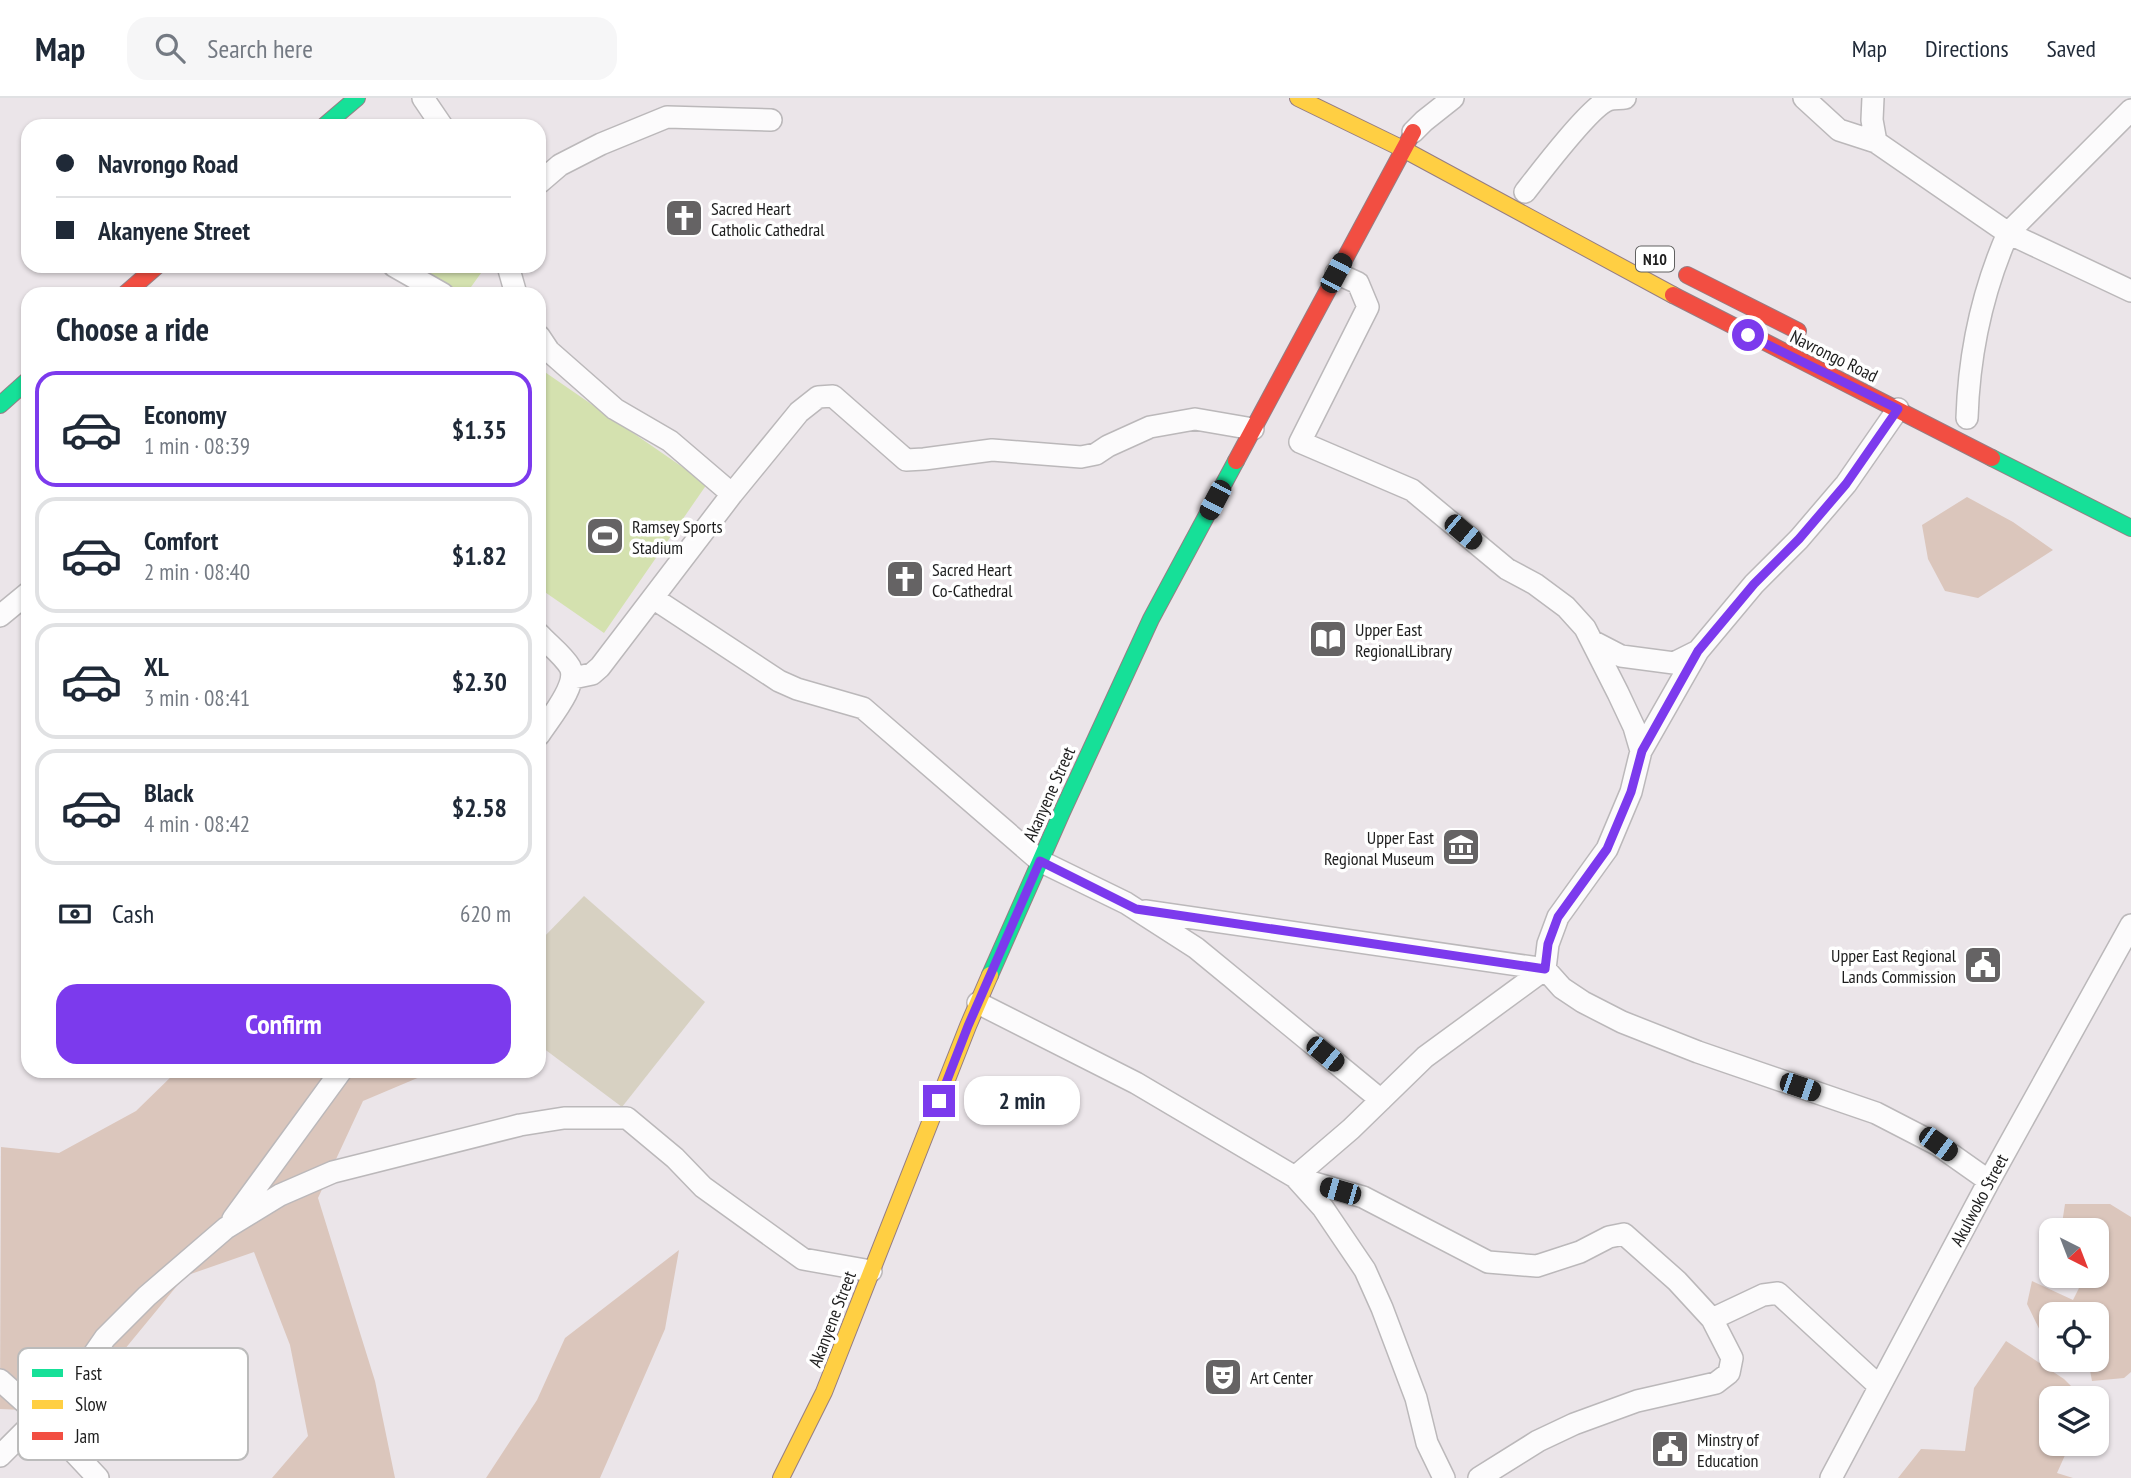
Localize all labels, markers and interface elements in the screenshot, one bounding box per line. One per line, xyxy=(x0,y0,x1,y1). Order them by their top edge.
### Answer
search box xyxy=(127,17,617,80)
text: Map xyxy=(35,27,85,70)
icon: search xyxy=(151,29,189,67)
text: Search here xyxy=(207,32,313,65)
text: Map xyxy=(1852,33,1887,64)
text: Directions xyxy=(1925,33,2009,64)
text: Saved xyxy=(2047,33,2096,64)
text: Navrongo Road xyxy=(98,147,238,180)
church icon: Sacred Heart Catholic Cathedral xyxy=(663,197,705,239)
place label: Sacred Heart Catholic Cathedral xyxy=(711,197,825,241)
text: Akanyene Street xyxy=(98,214,250,247)
road number: N10 xyxy=(1636,246,1674,272)
car xyxy=(1317,250,1356,296)
text: Choose a ride xyxy=(56,308,209,350)
route start xyxy=(1732,319,1764,351)
street label: Navrongo Road xyxy=(1786,325,1882,387)
icon: car xyxy=(60,398,123,461)
text: Economy xyxy=(144,398,226,431)
text: $1.35 xyxy=(452,413,507,446)
text: 1 min · 08:39 xyxy=(144,431,250,460)
car xyxy=(1196,477,1235,523)
car xyxy=(1441,510,1486,554)
sports icon: Ramsey Sports Stadium xyxy=(584,515,626,557)
place label: Ramsey Sports Stadium xyxy=(632,515,723,559)
icon: car xyxy=(60,524,123,587)
text: Comfort xyxy=(144,524,218,557)
text: $1.82 xyxy=(452,539,507,572)
text: 2 min · 08:40 xyxy=(144,557,250,586)
church icon: Sacred Heart Co-Cathedral xyxy=(884,558,926,600)
place label: Sacred Heart Co-Cathedral xyxy=(932,558,1013,602)
library icon: Upper East RegionalLibrary xyxy=(1307,618,1349,660)
place label: Upper East RegionalLibrary xyxy=(1355,618,1452,662)
icon: car xyxy=(60,650,123,713)
text: XL xyxy=(144,650,169,683)
text: $2.30 xyxy=(452,665,507,698)
text: 3 min · 08:41 xyxy=(144,683,250,712)
street label: Akanyene Street xyxy=(1018,743,1080,845)
icon: car xyxy=(60,776,123,839)
text: Black xyxy=(144,776,194,809)
text: $2.58 xyxy=(452,791,507,824)
text: 4 min · 08:42 xyxy=(144,809,250,838)
place label: Upper East Regional Museum xyxy=(1324,826,1434,870)
museum icon: Upper East Regional Museum xyxy=(1440,826,1482,868)
icon: cash xyxy=(56,895,94,933)
text: Cash xyxy=(112,897,154,930)
text: 620 m xyxy=(460,899,511,928)
place label: Upper East Regional Lands Commission xyxy=(1831,944,1957,988)
public building icon: Upper East Regional Lands Commission xyxy=(1962,944,2004,986)
button: Confirm xyxy=(56,984,511,1064)
car xyxy=(1303,1033,1348,1075)
car xyxy=(1777,1070,1824,1104)
callout: 2 min xyxy=(964,1076,1079,1126)
route end xyxy=(923,1085,955,1117)
text: 2 min xyxy=(999,1086,1045,1115)
car xyxy=(1915,1123,1962,1165)
street label: Akulwoko Street xyxy=(1945,1150,2013,1250)
car xyxy=(1317,1175,1364,1207)
north arrow xyxy=(2039,1218,2109,1288)
map controls xyxy=(2039,1218,2109,1456)
street label: Akanyene Street xyxy=(803,1268,861,1370)
button: locate xyxy=(2039,1302,2109,1372)
legend xyxy=(18,1348,248,1460)
theatre icon: Art Center xyxy=(1202,1356,1244,1398)
text: Fast xyxy=(75,1361,103,1385)
place label: Art Center xyxy=(1250,1366,1313,1389)
button: layers xyxy=(2039,1386,2109,1456)
text: Slow xyxy=(75,1392,108,1416)
text: Jam xyxy=(74,1424,100,1448)
public building icon: Minstry of Education xyxy=(1649,1428,1691,1470)
place label: Minstry of Education xyxy=(1697,1428,1760,1472)

